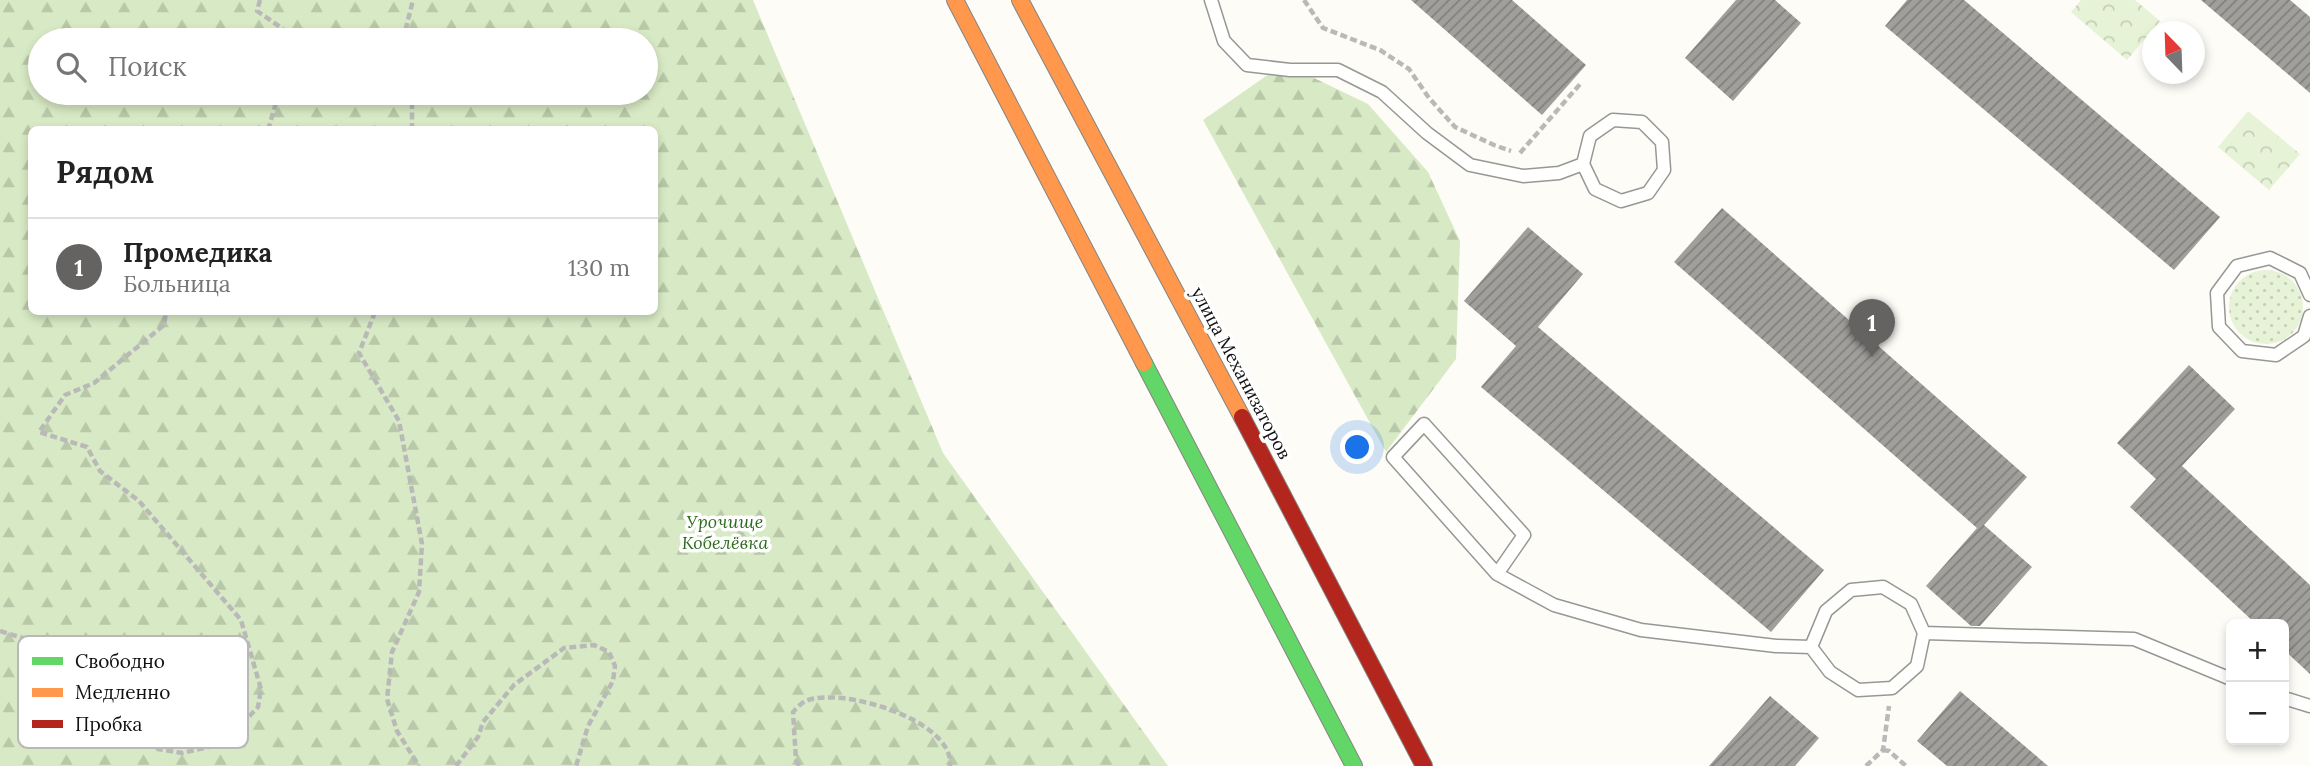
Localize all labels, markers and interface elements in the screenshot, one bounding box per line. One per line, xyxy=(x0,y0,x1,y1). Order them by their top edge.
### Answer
north arrow xyxy=(2142,21,2205,84)
search box xyxy=(28,28,658,105)
icon: search xyxy=(52,48,90,86)
text: Поиск xyxy=(108,50,187,83)
text: Рядом xyxy=(56,153,154,191)
text: Промедика xyxy=(123,236,272,269)
text: 1 xyxy=(74,253,84,282)
text: 130 m xyxy=(568,253,630,282)
text: Больница xyxy=(123,269,231,298)
street label: улица Механизаторов xyxy=(1186,283,1297,463)
pin: 1 xyxy=(1849,299,1895,357)
your location xyxy=(1340,430,1374,464)
park label: Урочище Кобелёвка xyxy=(682,510,768,554)
map controls xyxy=(2226,619,2289,745)
button: + xyxy=(2226,619,2289,682)
legend xyxy=(18,636,248,748)
text: Свободно xyxy=(75,649,165,673)
text: Медленно xyxy=(75,680,170,704)
button: − xyxy=(2226,682,2289,745)
text: Пробка xyxy=(75,712,142,736)

